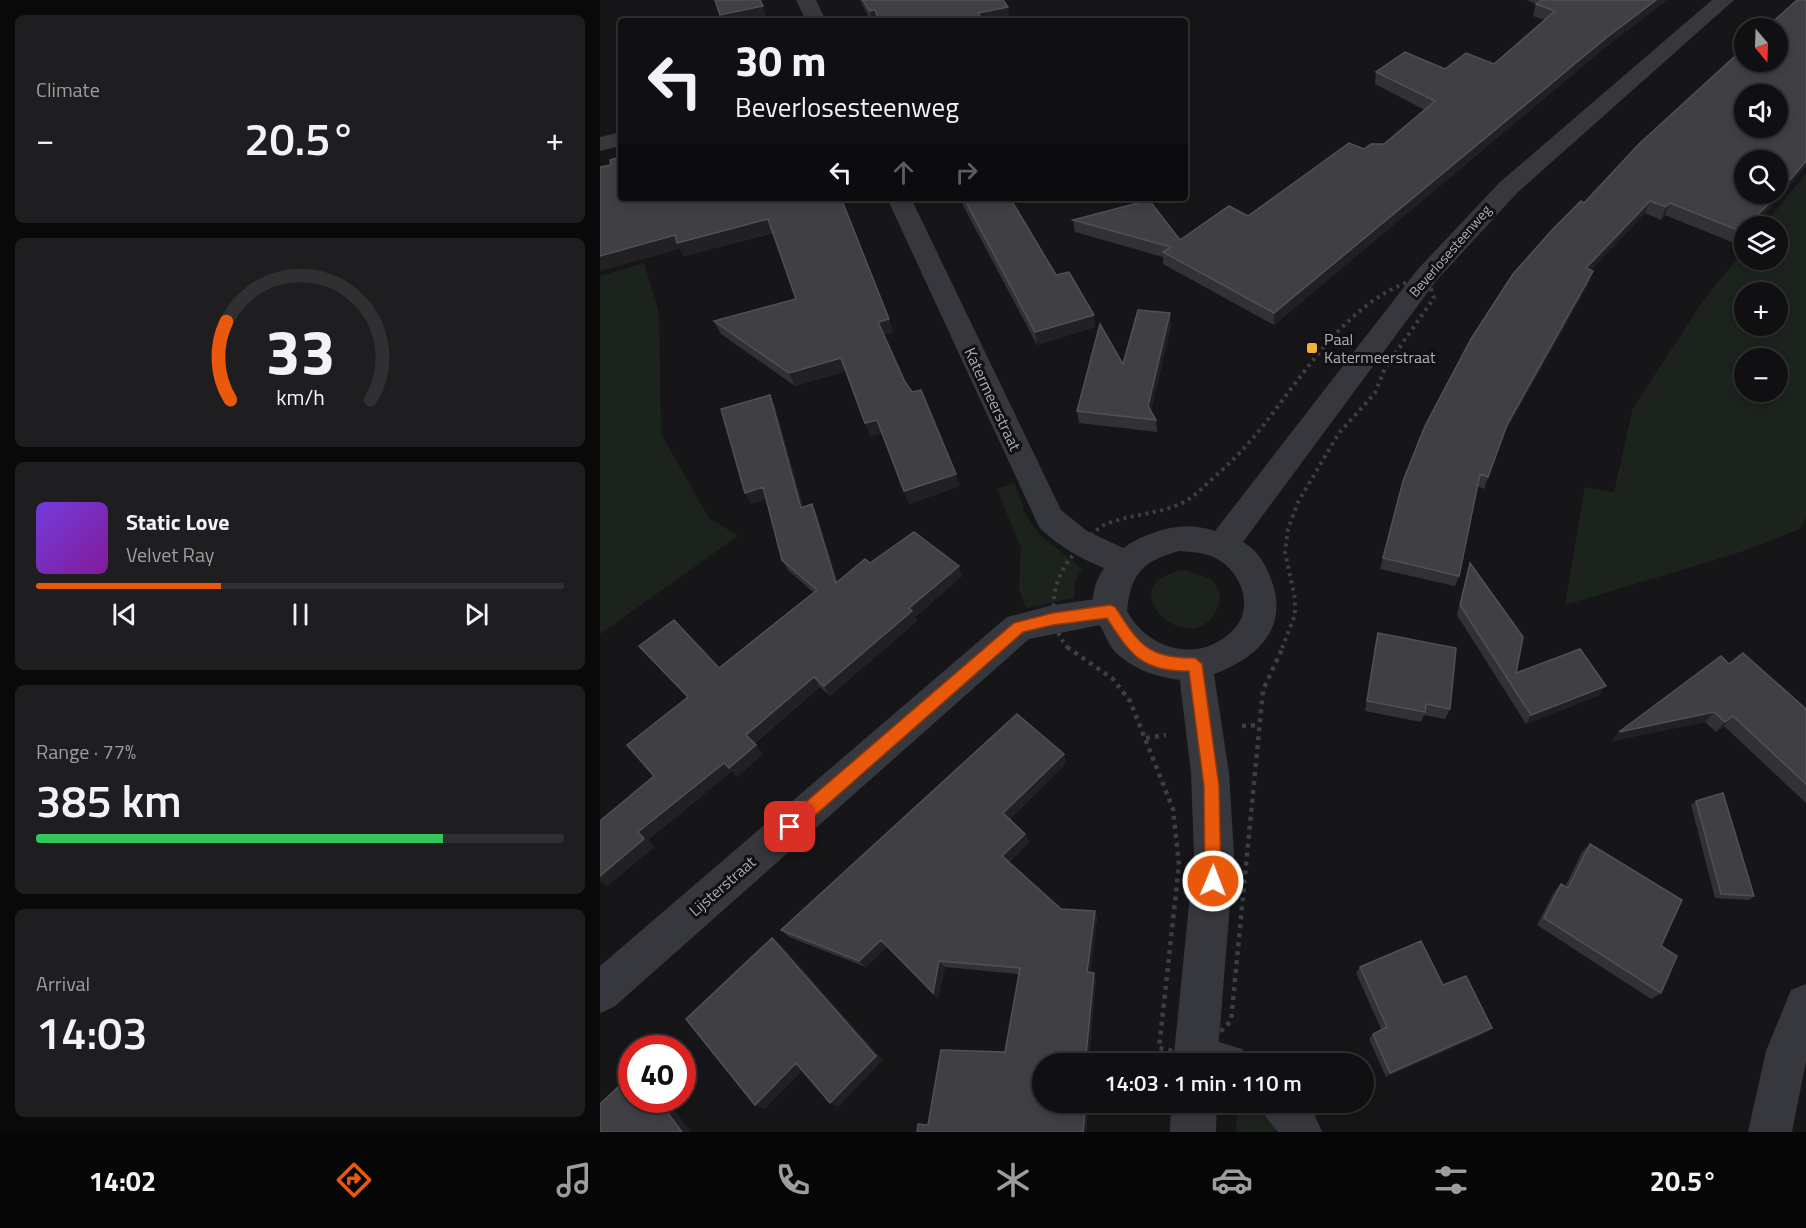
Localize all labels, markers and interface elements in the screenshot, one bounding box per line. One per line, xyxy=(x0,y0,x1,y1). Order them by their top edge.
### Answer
north arrow xyxy=(1734,18,1788,72)
map controls xyxy=(1734,18,1788,402)
text: 30 m xyxy=(735,28,827,92)
icon: left xyxy=(636,42,714,120)
text: Climate xyxy=(36,74,100,105)
button: sound xyxy=(1734,84,1788,138)
text: Beverlosesteenweg xyxy=(735,86,959,127)
text: 20.5° xyxy=(244,104,356,172)
text: − xyxy=(36,114,54,164)
text: + xyxy=(546,114,564,164)
button: search xyxy=(1734,150,1788,204)
icon: left xyxy=(824,156,857,189)
icon: ahead xyxy=(887,156,920,189)
icon: right xyxy=(950,156,983,189)
street label: Beverlosesteenweg xyxy=(1404,200,1496,301)
button: layers xyxy=(1734,216,1788,270)
button: + xyxy=(1734,282,1788,336)
text: 33 xyxy=(265,303,335,398)
place label: Paal Katermeerstraat xyxy=(1324,327,1436,369)
marker: Paal Katermeerstraat xyxy=(1305,341,1319,355)
street label: Katermeerstraat xyxy=(959,343,1028,455)
button: − xyxy=(1734,348,1788,402)
text: km/h xyxy=(276,381,324,413)
text: Static Love xyxy=(126,505,229,539)
text: Velvet Ray xyxy=(126,539,215,570)
icon: previous xyxy=(108,598,141,631)
icon: pause xyxy=(284,598,317,631)
icon: next xyxy=(460,598,493,631)
text: Range · 77% xyxy=(36,736,136,767)
text: 385 km xyxy=(36,766,182,834)
pin xyxy=(764,801,815,852)
icon: arrive xyxy=(773,810,806,843)
position arrow xyxy=(1181,849,1245,913)
street label: Lijsterstraat xyxy=(683,850,761,922)
text: Arrival xyxy=(36,968,90,999)
text: 14:03 xyxy=(36,998,148,1066)
speed limit sign: 40 xyxy=(618,1035,696,1113)
text: 14:03 · 1 min · 110 m xyxy=(1104,1066,1302,1100)
icon: directions xyxy=(333,1159,375,1201)
icon: music xyxy=(553,1159,595,1201)
icon: phone xyxy=(772,1159,814,1201)
icon: climate xyxy=(992,1159,1034,1201)
icon: car xyxy=(1211,1159,1253,1201)
icon: filters xyxy=(1430,1159,1472,1201)
text: 14:02 xyxy=(89,1160,156,1201)
text: 20.5° xyxy=(1650,1160,1717,1201)

